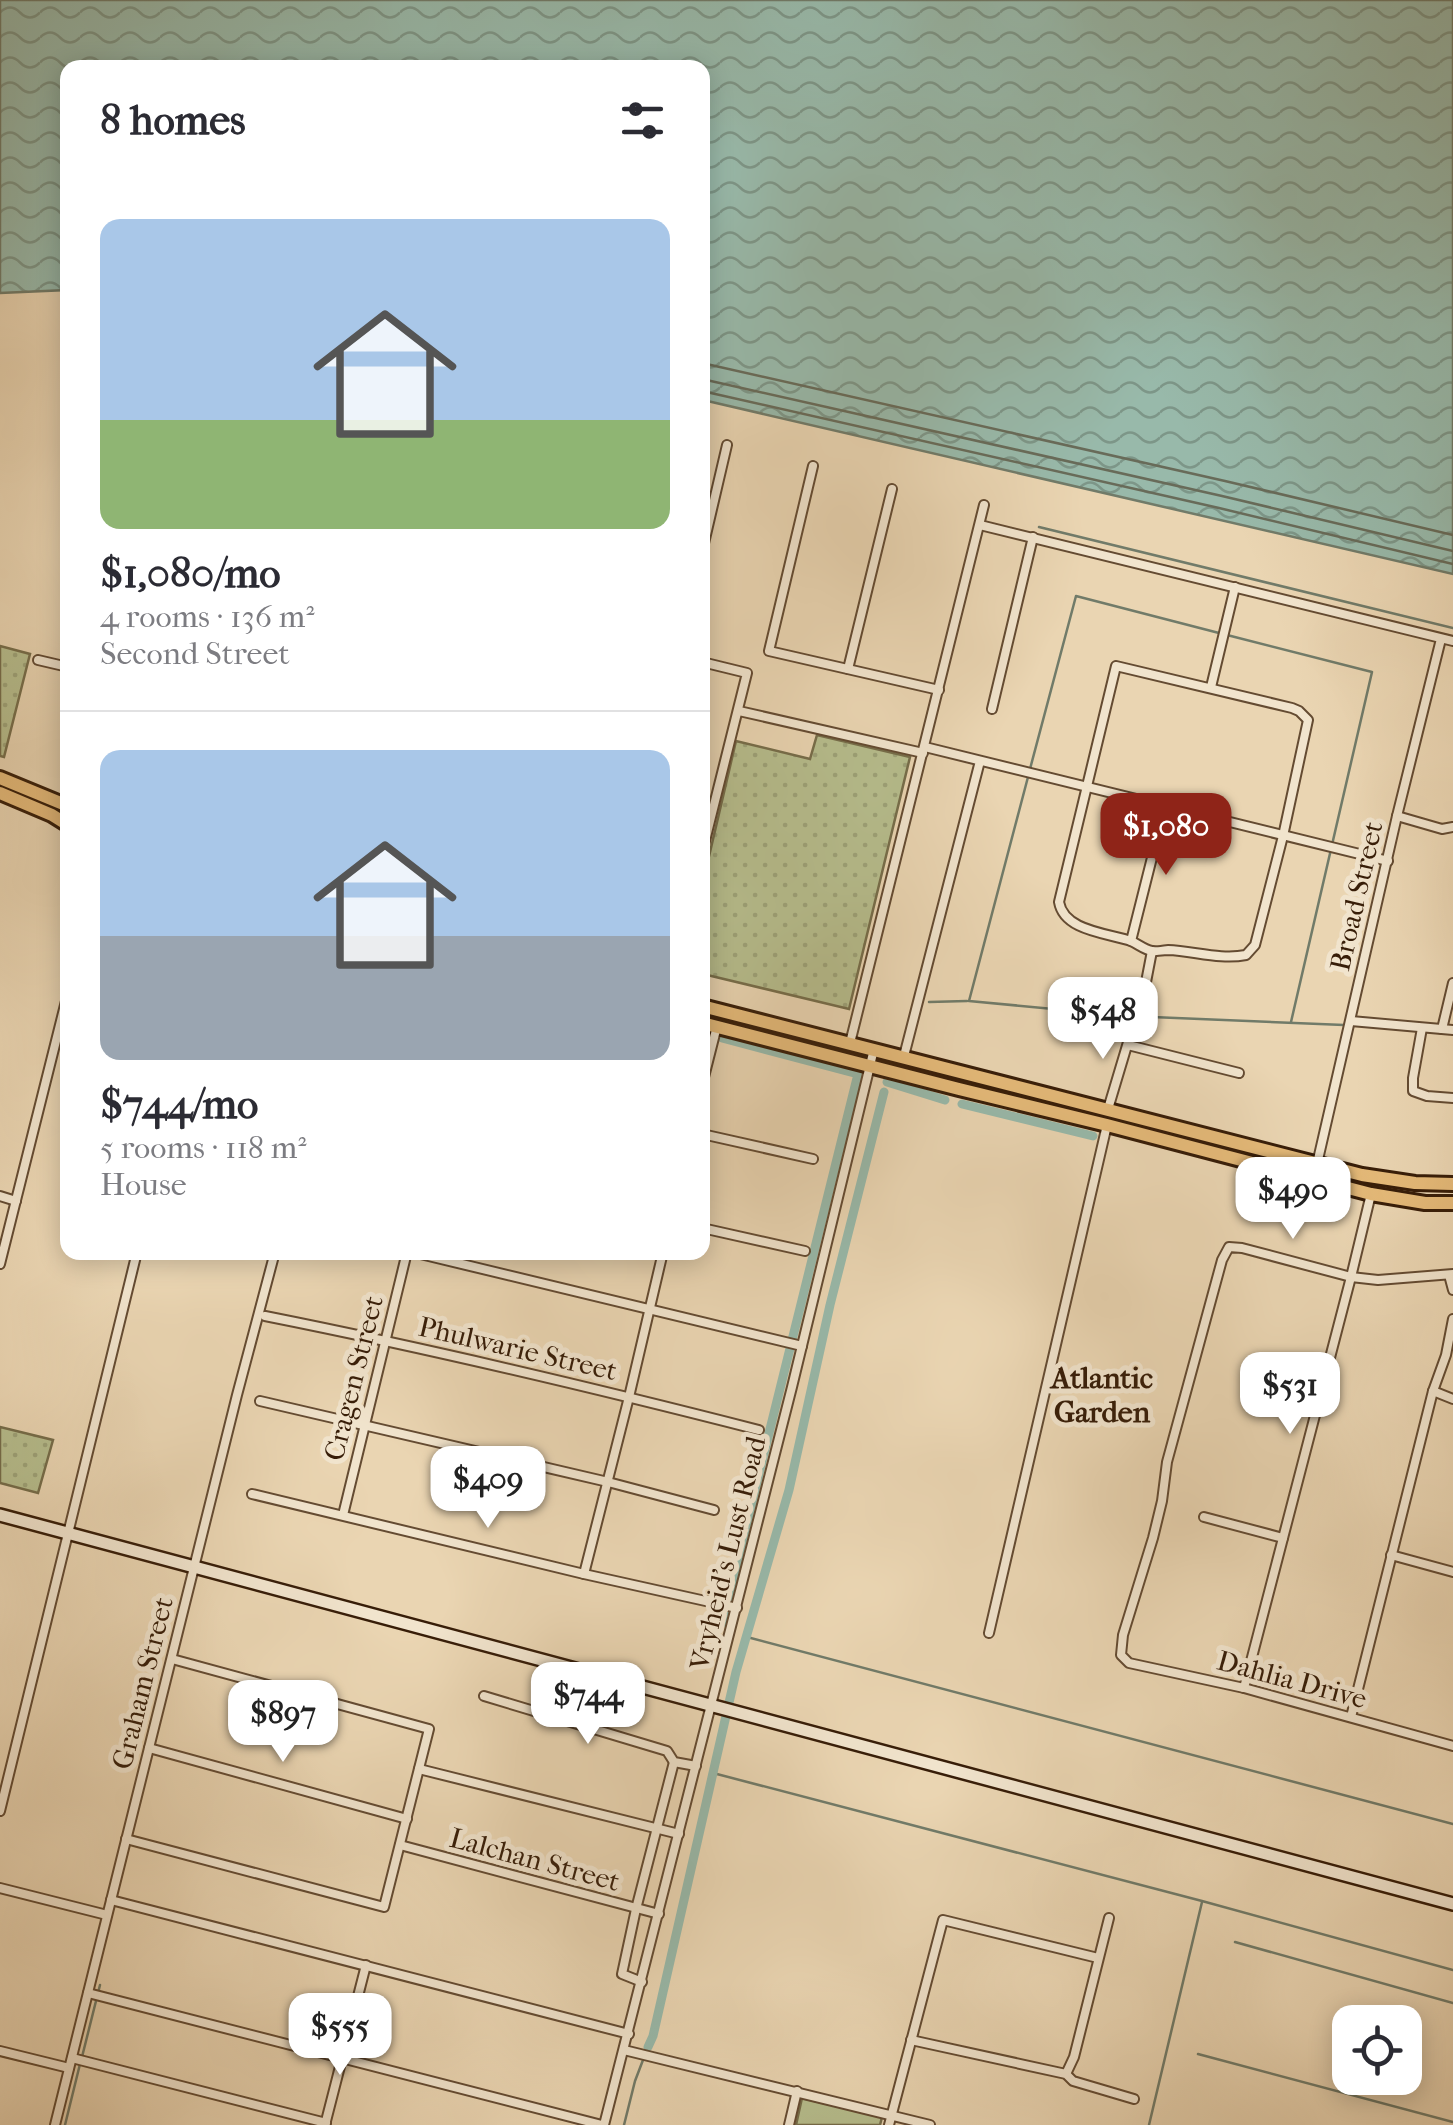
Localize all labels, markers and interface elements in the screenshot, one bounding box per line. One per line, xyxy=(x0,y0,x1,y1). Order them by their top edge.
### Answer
icon: filters xyxy=(615,93,670,148)
text: 8 homes xyxy=(100,96,246,145)
icon: home xyxy=(295,284,475,464)
text: $1,080/mo xyxy=(100,549,281,598)
text: 4 rooms · 136 m² xyxy=(100,598,314,635)
text: Second Street xyxy=(100,635,290,672)
pin: $1,080 xyxy=(1085,793,1247,878)
text: $1,080 xyxy=(1122,807,1210,844)
icon: home xyxy=(295,815,475,995)
street label: Broad Street xyxy=(1323,818,1390,974)
pin: $548 xyxy=(1044,977,1162,1062)
text: $548 xyxy=(1070,991,1136,1028)
text: $744/mo xyxy=(100,1080,258,1129)
text: 5 rooms · 118 m² xyxy=(100,1129,306,1166)
pin: $490 xyxy=(1234,1157,1352,1242)
text: House xyxy=(100,1166,187,1203)
text: $490 xyxy=(1258,1171,1328,1208)
street label: Cragen Street xyxy=(317,1292,390,1464)
street label: Phulwarie Street xyxy=(415,1310,620,1387)
pin: $531 xyxy=(1231,1352,1349,1437)
district label: Atlantic Garden xyxy=(1049,1361,1153,1430)
text: $531 xyxy=(1262,1366,1318,1403)
street label: Vryheid's Lust Road xyxy=(682,1432,773,1674)
pin: $409 xyxy=(429,1446,547,1531)
text: $409 xyxy=(453,1460,523,1497)
street label: Graham Street xyxy=(105,1593,180,1773)
street label: Dahlia Drive xyxy=(1214,1644,1370,1715)
pin: $744 xyxy=(529,1662,647,1747)
text: $744 xyxy=(553,1676,623,1713)
pin: $897 xyxy=(224,1680,342,1765)
text: $897 xyxy=(250,1694,316,1731)
street label: Lalchan Street xyxy=(446,1821,623,1898)
pin: $555 xyxy=(281,1993,399,2078)
map controls xyxy=(1332,2005,1422,2095)
button: locate xyxy=(1332,2005,1422,2095)
text: $555 xyxy=(311,2007,369,2044)

